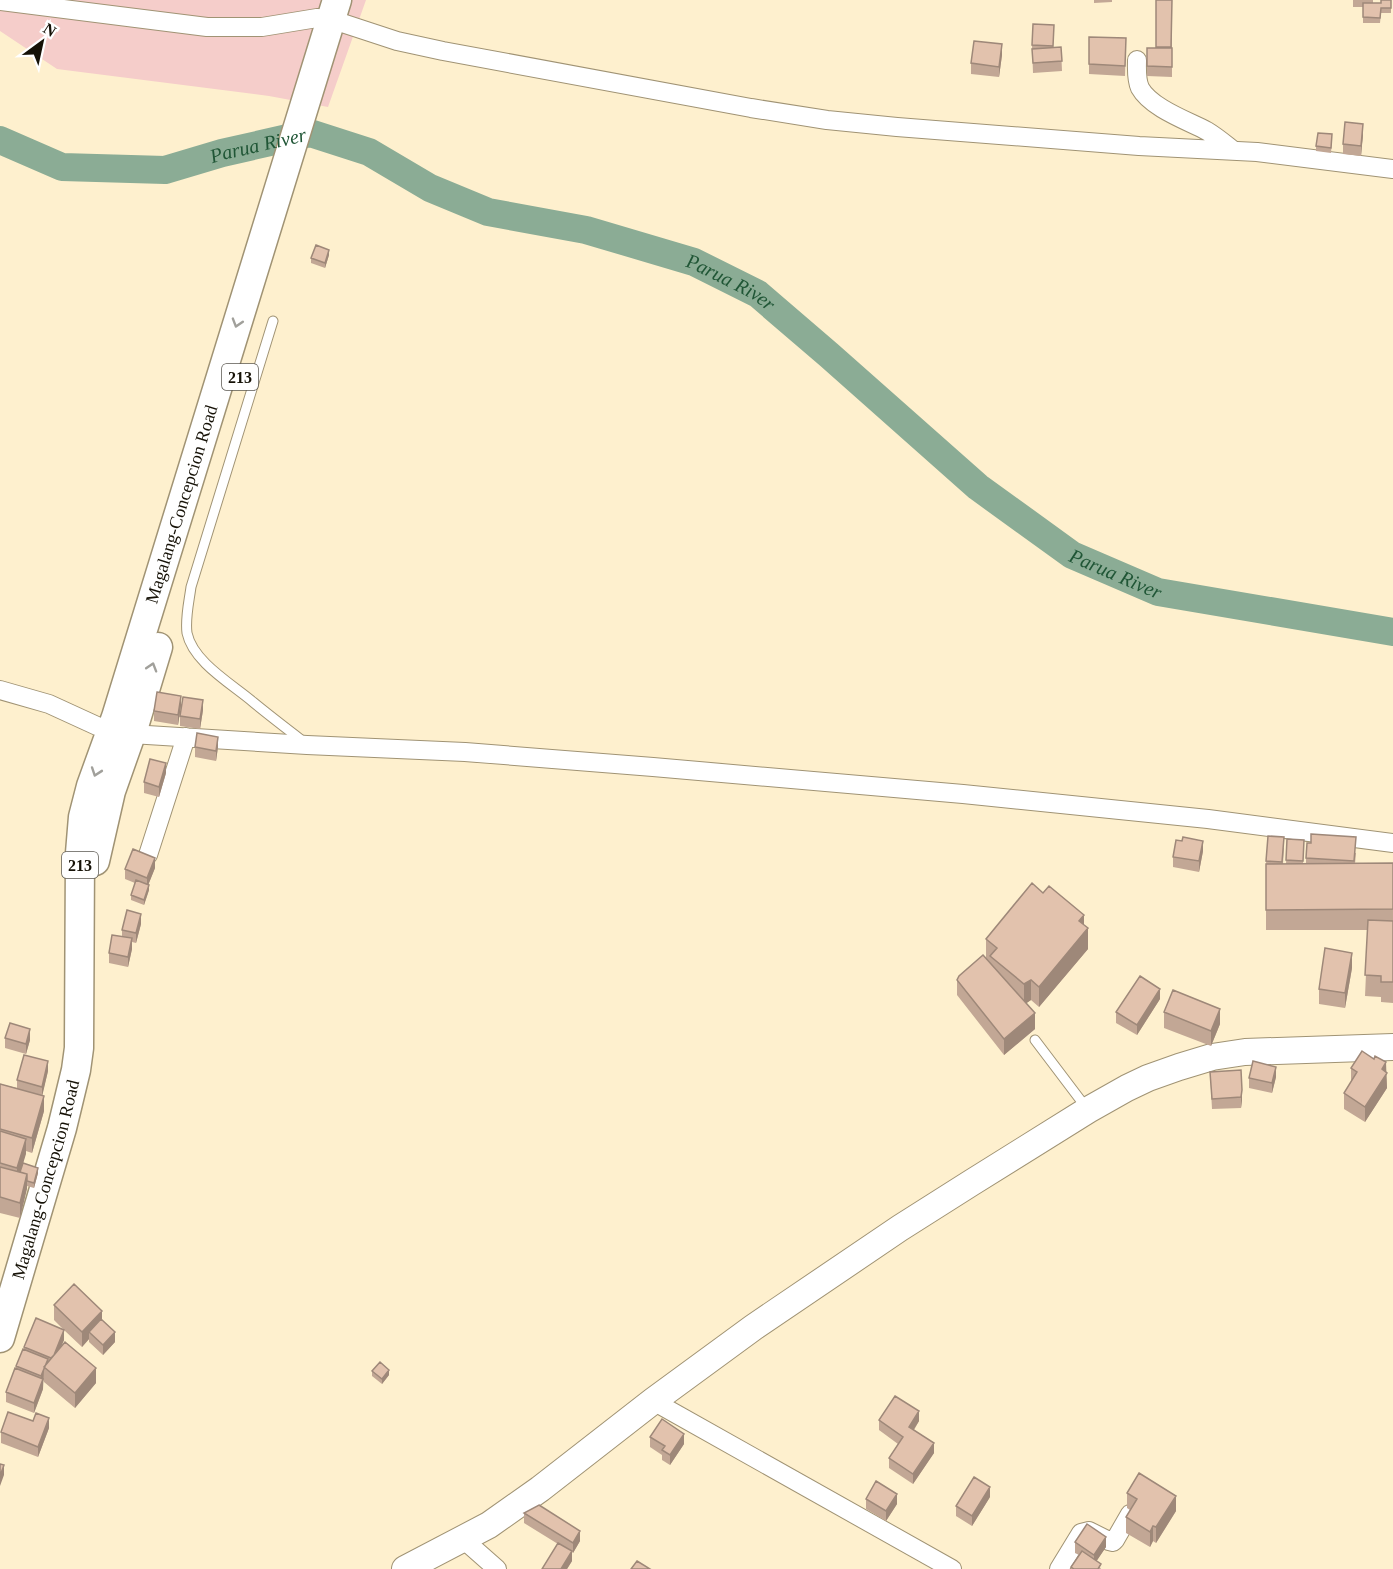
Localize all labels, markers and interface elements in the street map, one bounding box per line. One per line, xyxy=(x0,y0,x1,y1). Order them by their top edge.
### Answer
north arrow xyxy=(12,12,72,72)
text: N xyxy=(40,20,60,40)
water label: Parua River xyxy=(206,123,309,167)
water label: Parua River xyxy=(683,249,780,315)
one-way arrow xyxy=(232,317,244,328)
road number: 213 xyxy=(222,364,258,390)
street label: Magalang-Concepcion Road xyxy=(142,403,222,606)
water label: Parua River xyxy=(1065,544,1165,603)
one-way arrow xyxy=(145,662,157,673)
one-way arrow xyxy=(91,766,104,777)
road number: 213 xyxy=(62,852,98,878)
street label: Magalang-Concepcion Road xyxy=(8,1078,83,1282)

